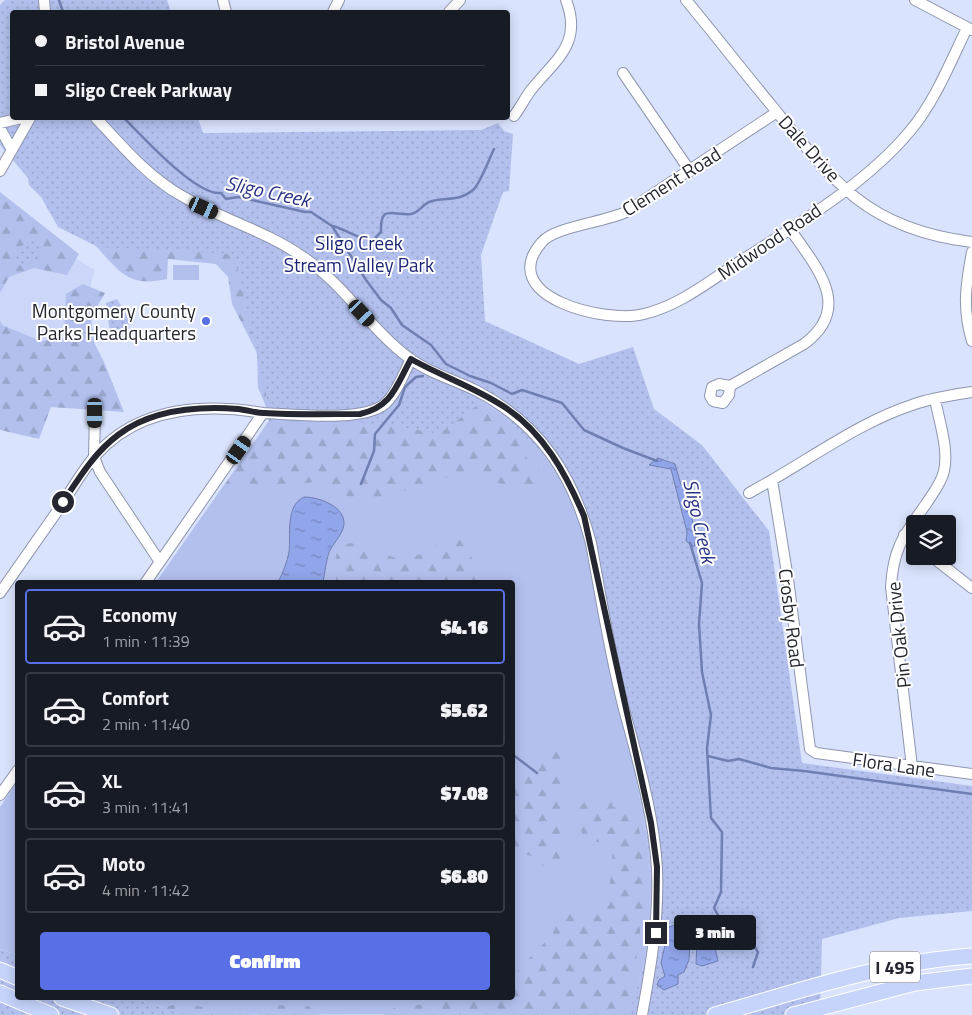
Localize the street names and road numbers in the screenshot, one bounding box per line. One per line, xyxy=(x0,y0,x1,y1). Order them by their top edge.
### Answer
street label: Dale Drive xyxy=(772,108,848,188)
street label: Clement Road xyxy=(616,139,726,223)
street label: Midwood Road xyxy=(711,195,827,287)
street label: Crosby Road xyxy=(772,567,812,669)
street label: Pin Oak Drive xyxy=(878,580,918,690)
street label: Flora Lane xyxy=(851,744,937,784)
road number: I 495 xyxy=(870,952,920,982)

